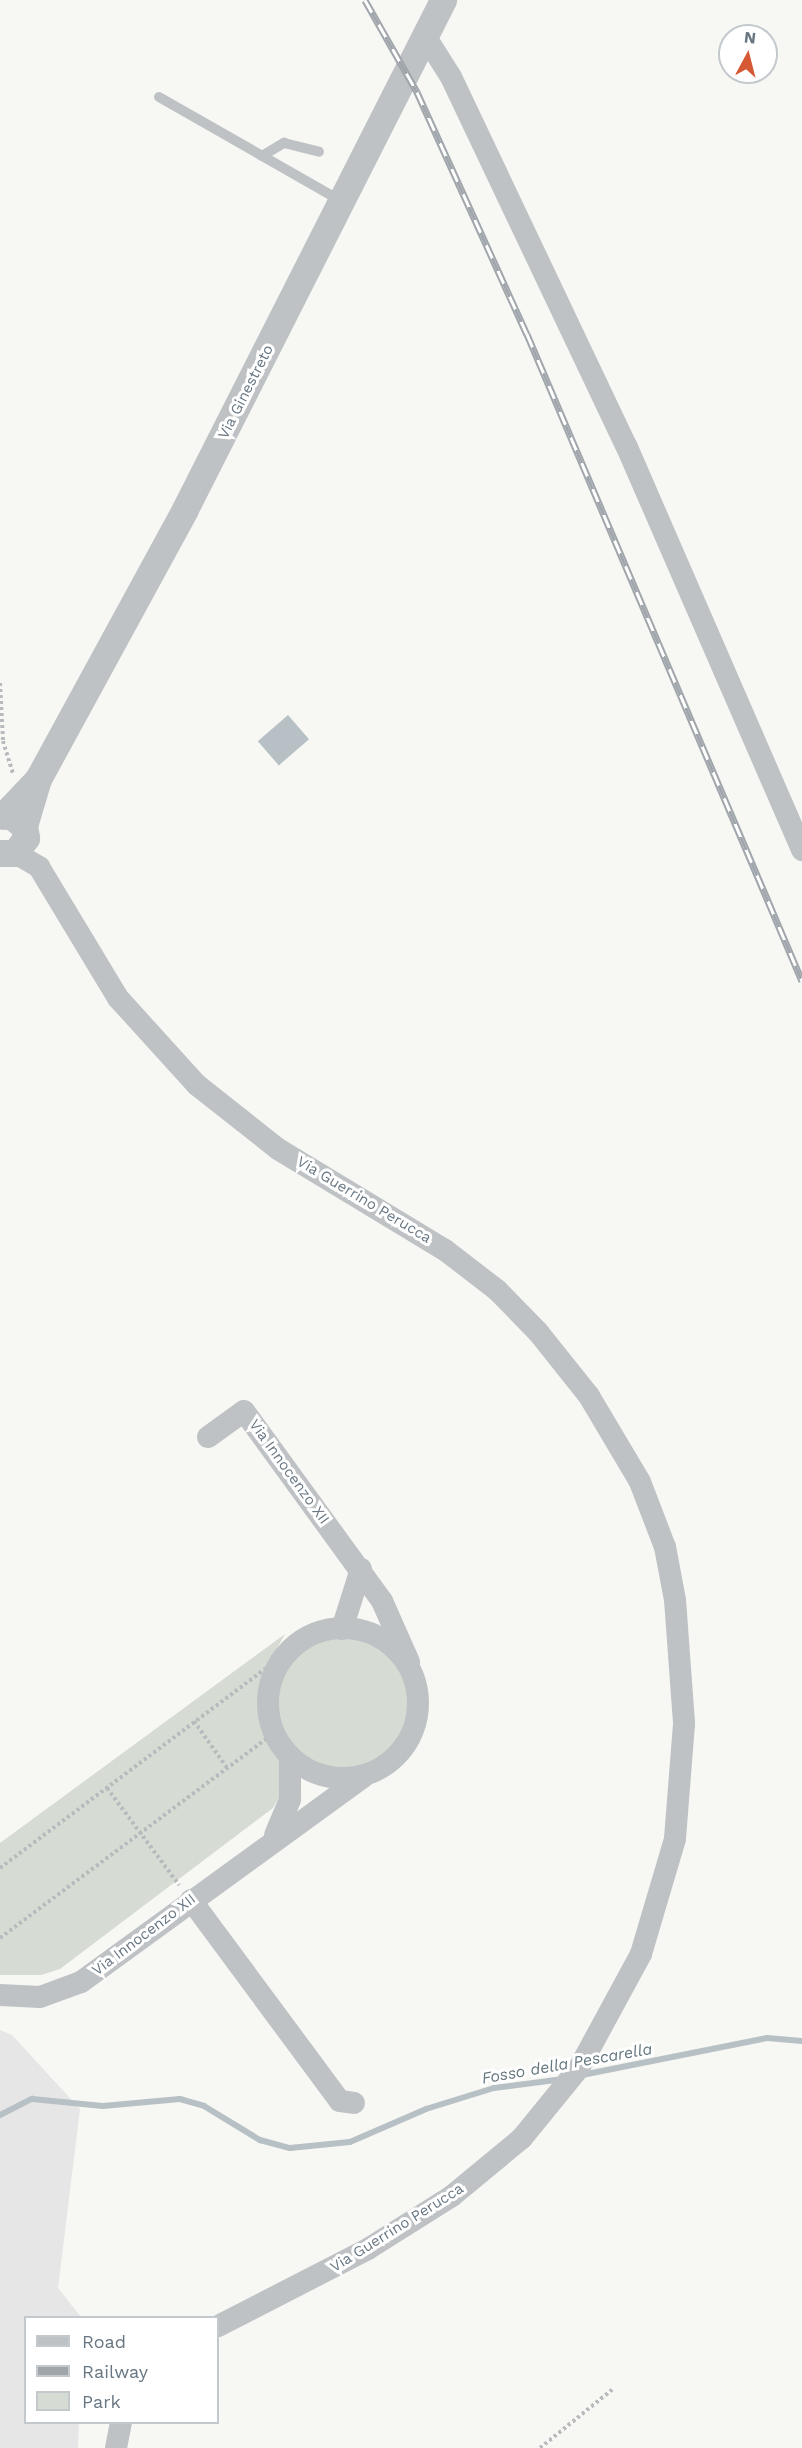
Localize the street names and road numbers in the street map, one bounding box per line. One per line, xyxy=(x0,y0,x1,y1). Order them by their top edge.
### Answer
street label: Via Ginestreto xyxy=(214,342,278,442)
street label: Via Guerrino Perucca xyxy=(293,1153,435,1247)
street label: Via Innocenzo XII xyxy=(245,1416,333,1528)
street label: Via Innocenzo XII xyxy=(88,1890,200,1980)
street label: Via Guerrino Perucca xyxy=(327,2180,467,2276)

